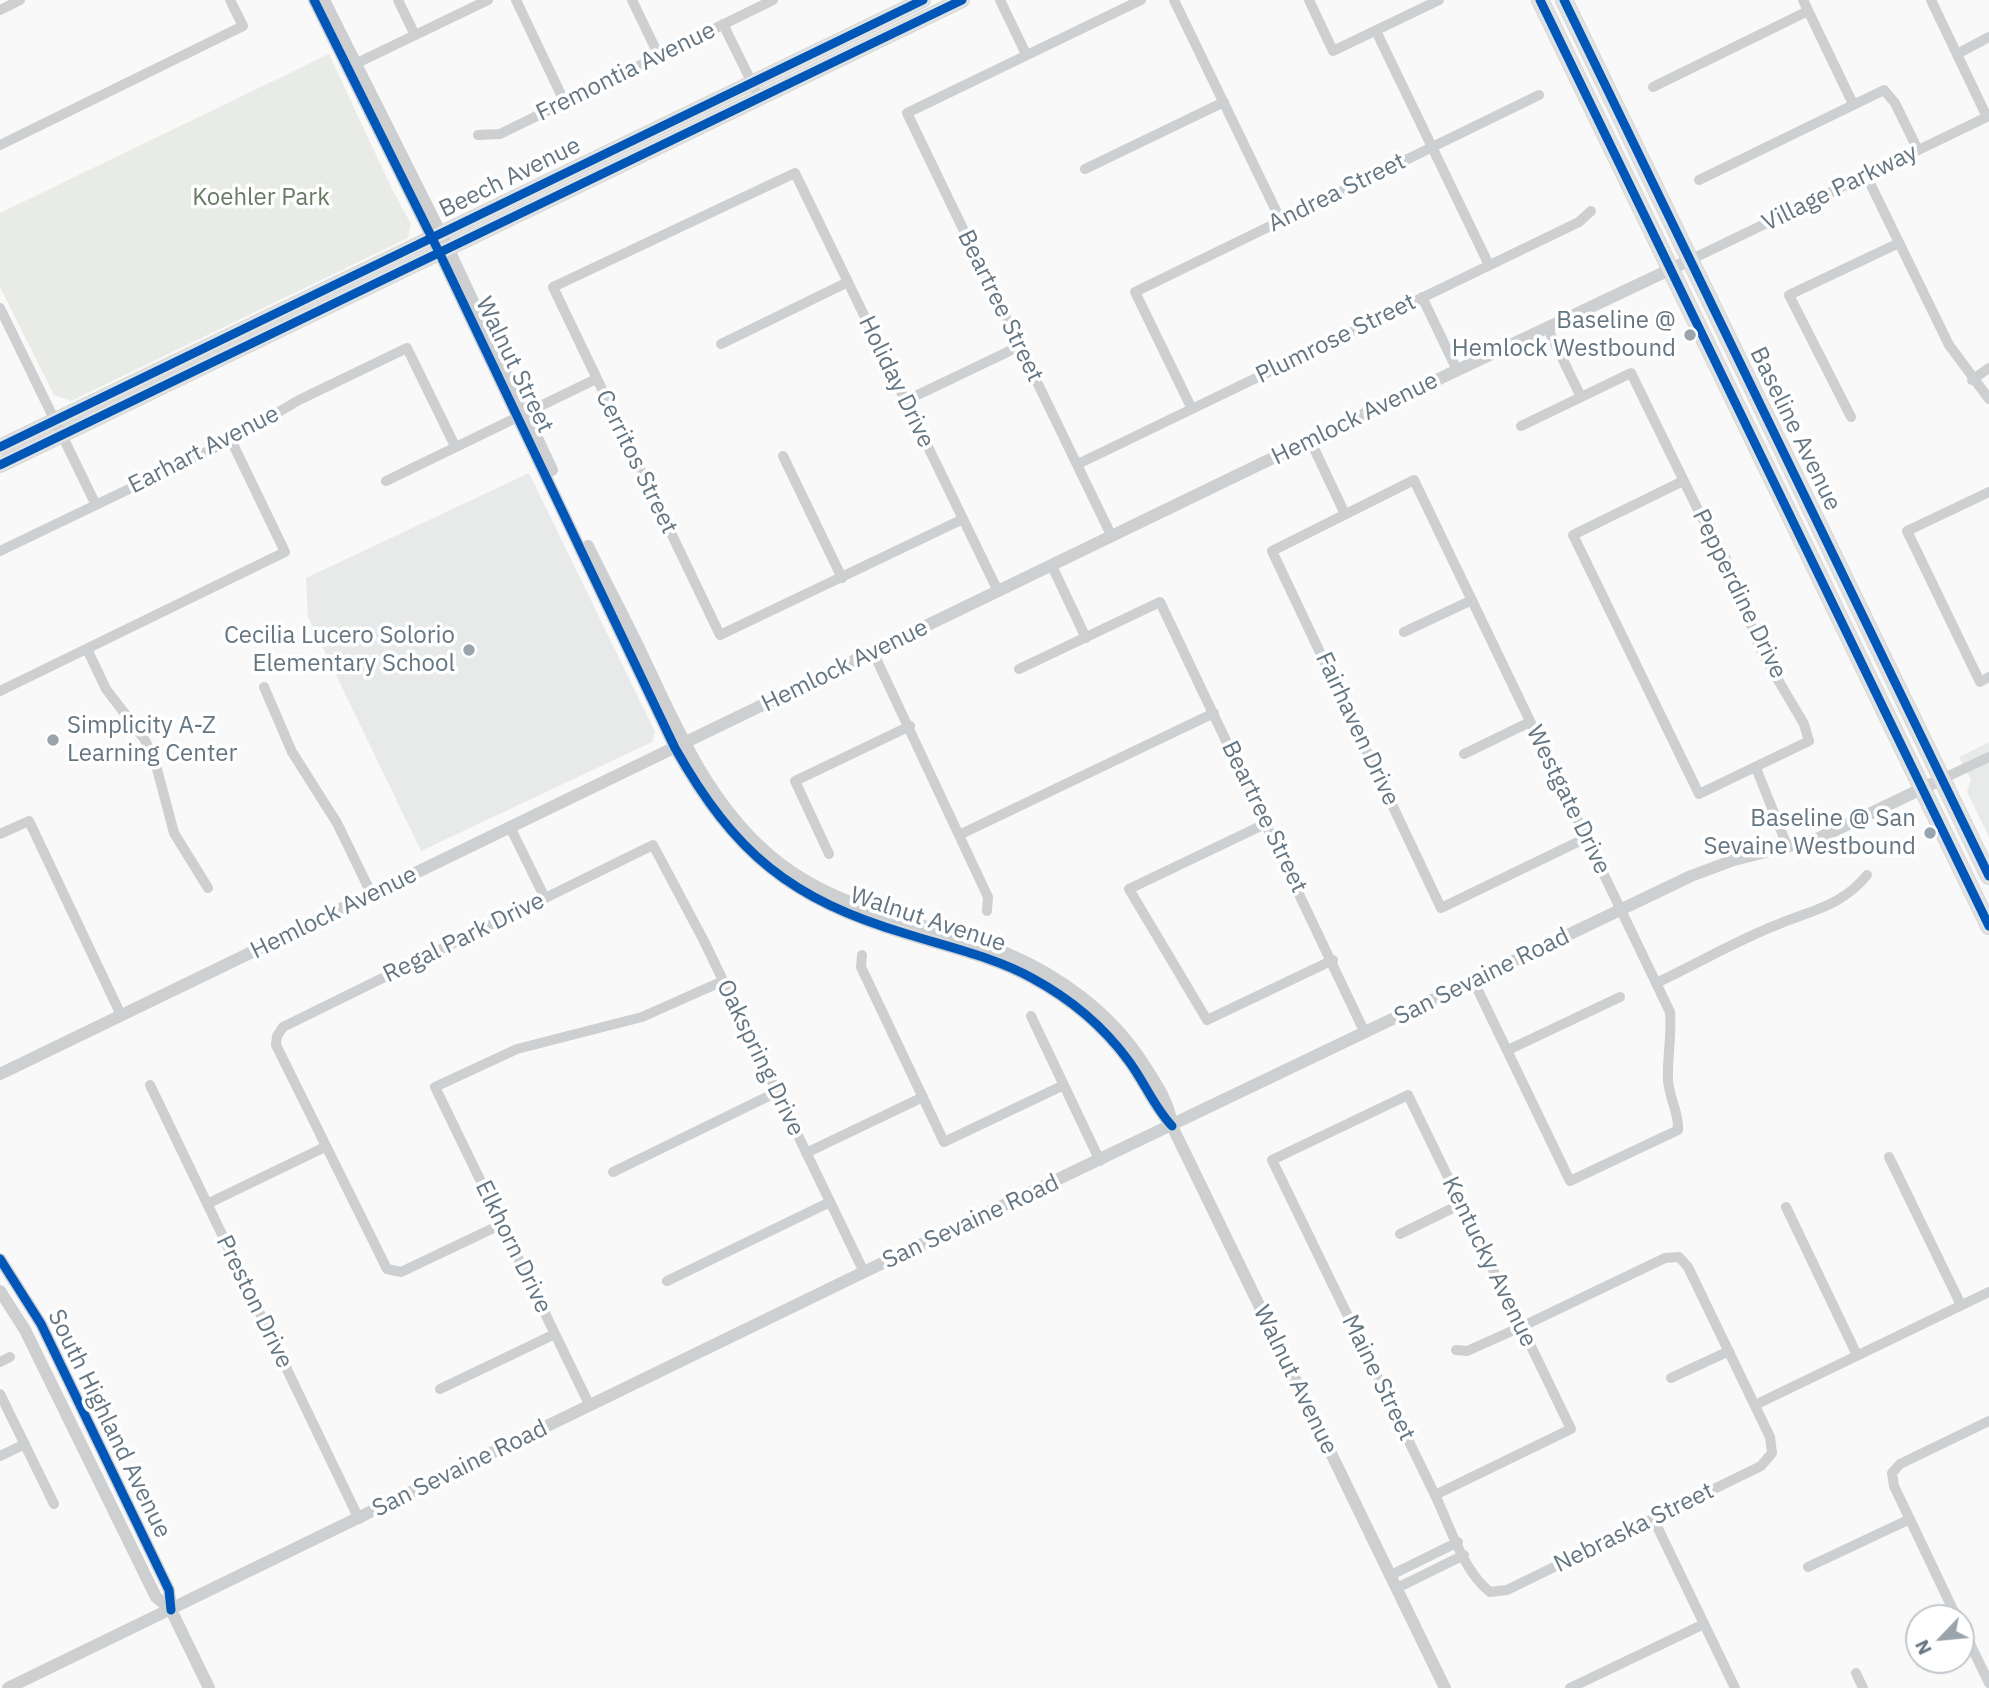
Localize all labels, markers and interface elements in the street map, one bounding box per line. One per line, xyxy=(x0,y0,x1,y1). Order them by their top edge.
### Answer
street label: Fremontia Avenue xyxy=(532,16,720,128)
street label: Beech Avenue xyxy=(435,131,585,225)
street label: Village Parkway xyxy=(1758,138,1922,238)
street label: Andrea Street xyxy=(1264,147,1410,239)
park label: Koehler Park xyxy=(192,184,330,212)
street label: Beartree Street xyxy=(951,225,1049,387)
street label: Plumrose Street xyxy=(1251,288,1421,390)
street label: Walnut Street xyxy=(469,292,559,438)
place label: Baseline @ Hemlock Westbound xyxy=(1452,307,1676,363)
street label: Holiday Drive xyxy=(852,311,940,453)
marker: Baseline @ Hemlock Westbound xyxy=(1682,327,1698,343)
street label: Baseline Avenue xyxy=(1743,342,1847,516)
street label: Hemlock Avenue xyxy=(1267,366,1443,472)
street label: Cerritos Street xyxy=(589,385,683,539)
street label: Earhart Avenue xyxy=(124,400,284,500)
street label: Pepperdine Drive xyxy=(1686,505,1792,683)
street label: Hemlock Avenue xyxy=(757,613,933,719)
place label: Cecilia Lucero Solorio Elementary School xyxy=(224,622,455,678)
marker: Cecilia Lucero Solorio Elementary School xyxy=(461,642,477,658)
street label: Fairhaven Drive xyxy=(1309,648,1405,810)
place label: Simplicity A-Z Learning Center xyxy=(67,712,237,768)
street label: Westgate Drive xyxy=(1520,721,1616,879)
marker: Simplicity A-Z Learning Center xyxy=(45,732,61,748)
street label: Beartree Street xyxy=(1215,736,1313,898)
place label: Baseline @ San Sevaine Westbound xyxy=(1704,805,1916,861)
marker: Baseline @ San Sevaine Westbound xyxy=(1922,825,1938,841)
street label: Hemlock Avenue xyxy=(246,860,422,966)
street label: Walnut Avenue xyxy=(847,881,1009,959)
street label: Regal Park Drive xyxy=(379,887,549,989)
street label: San Sevaine Road xyxy=(1390,922,1574,1032)
street label: Oakspring Drive xyxy=(710,975,810,1141)
street label: San Sevaine Road xyxy=(878,1169,1064,1275)
street label: Kentucky Avenue xyxy=(1435,1172,1543,1352)
street label: Elkhorn Drive xyxy=(468,1176,558,1318)
street label: Preston Drive xyxy=(209,1231,299,1373)
street label: Walnut Avenue xyxy=(1247,1301,1343,1459)
street label: South Highland Avenue xyxy=(41,1305,177,1543)
street label: Maine Street xyxy=(1335,1310,1421,1446)
street label: San Sevaine Road xyxy=(368,1414,552,1524)
street label: Nebraska Street xyxy=(1549,1477,1719,1579)
north arrow xyxy=(1905,1604,1975,1674)
text: N xyxy=(1909,1636,1937,1659)

